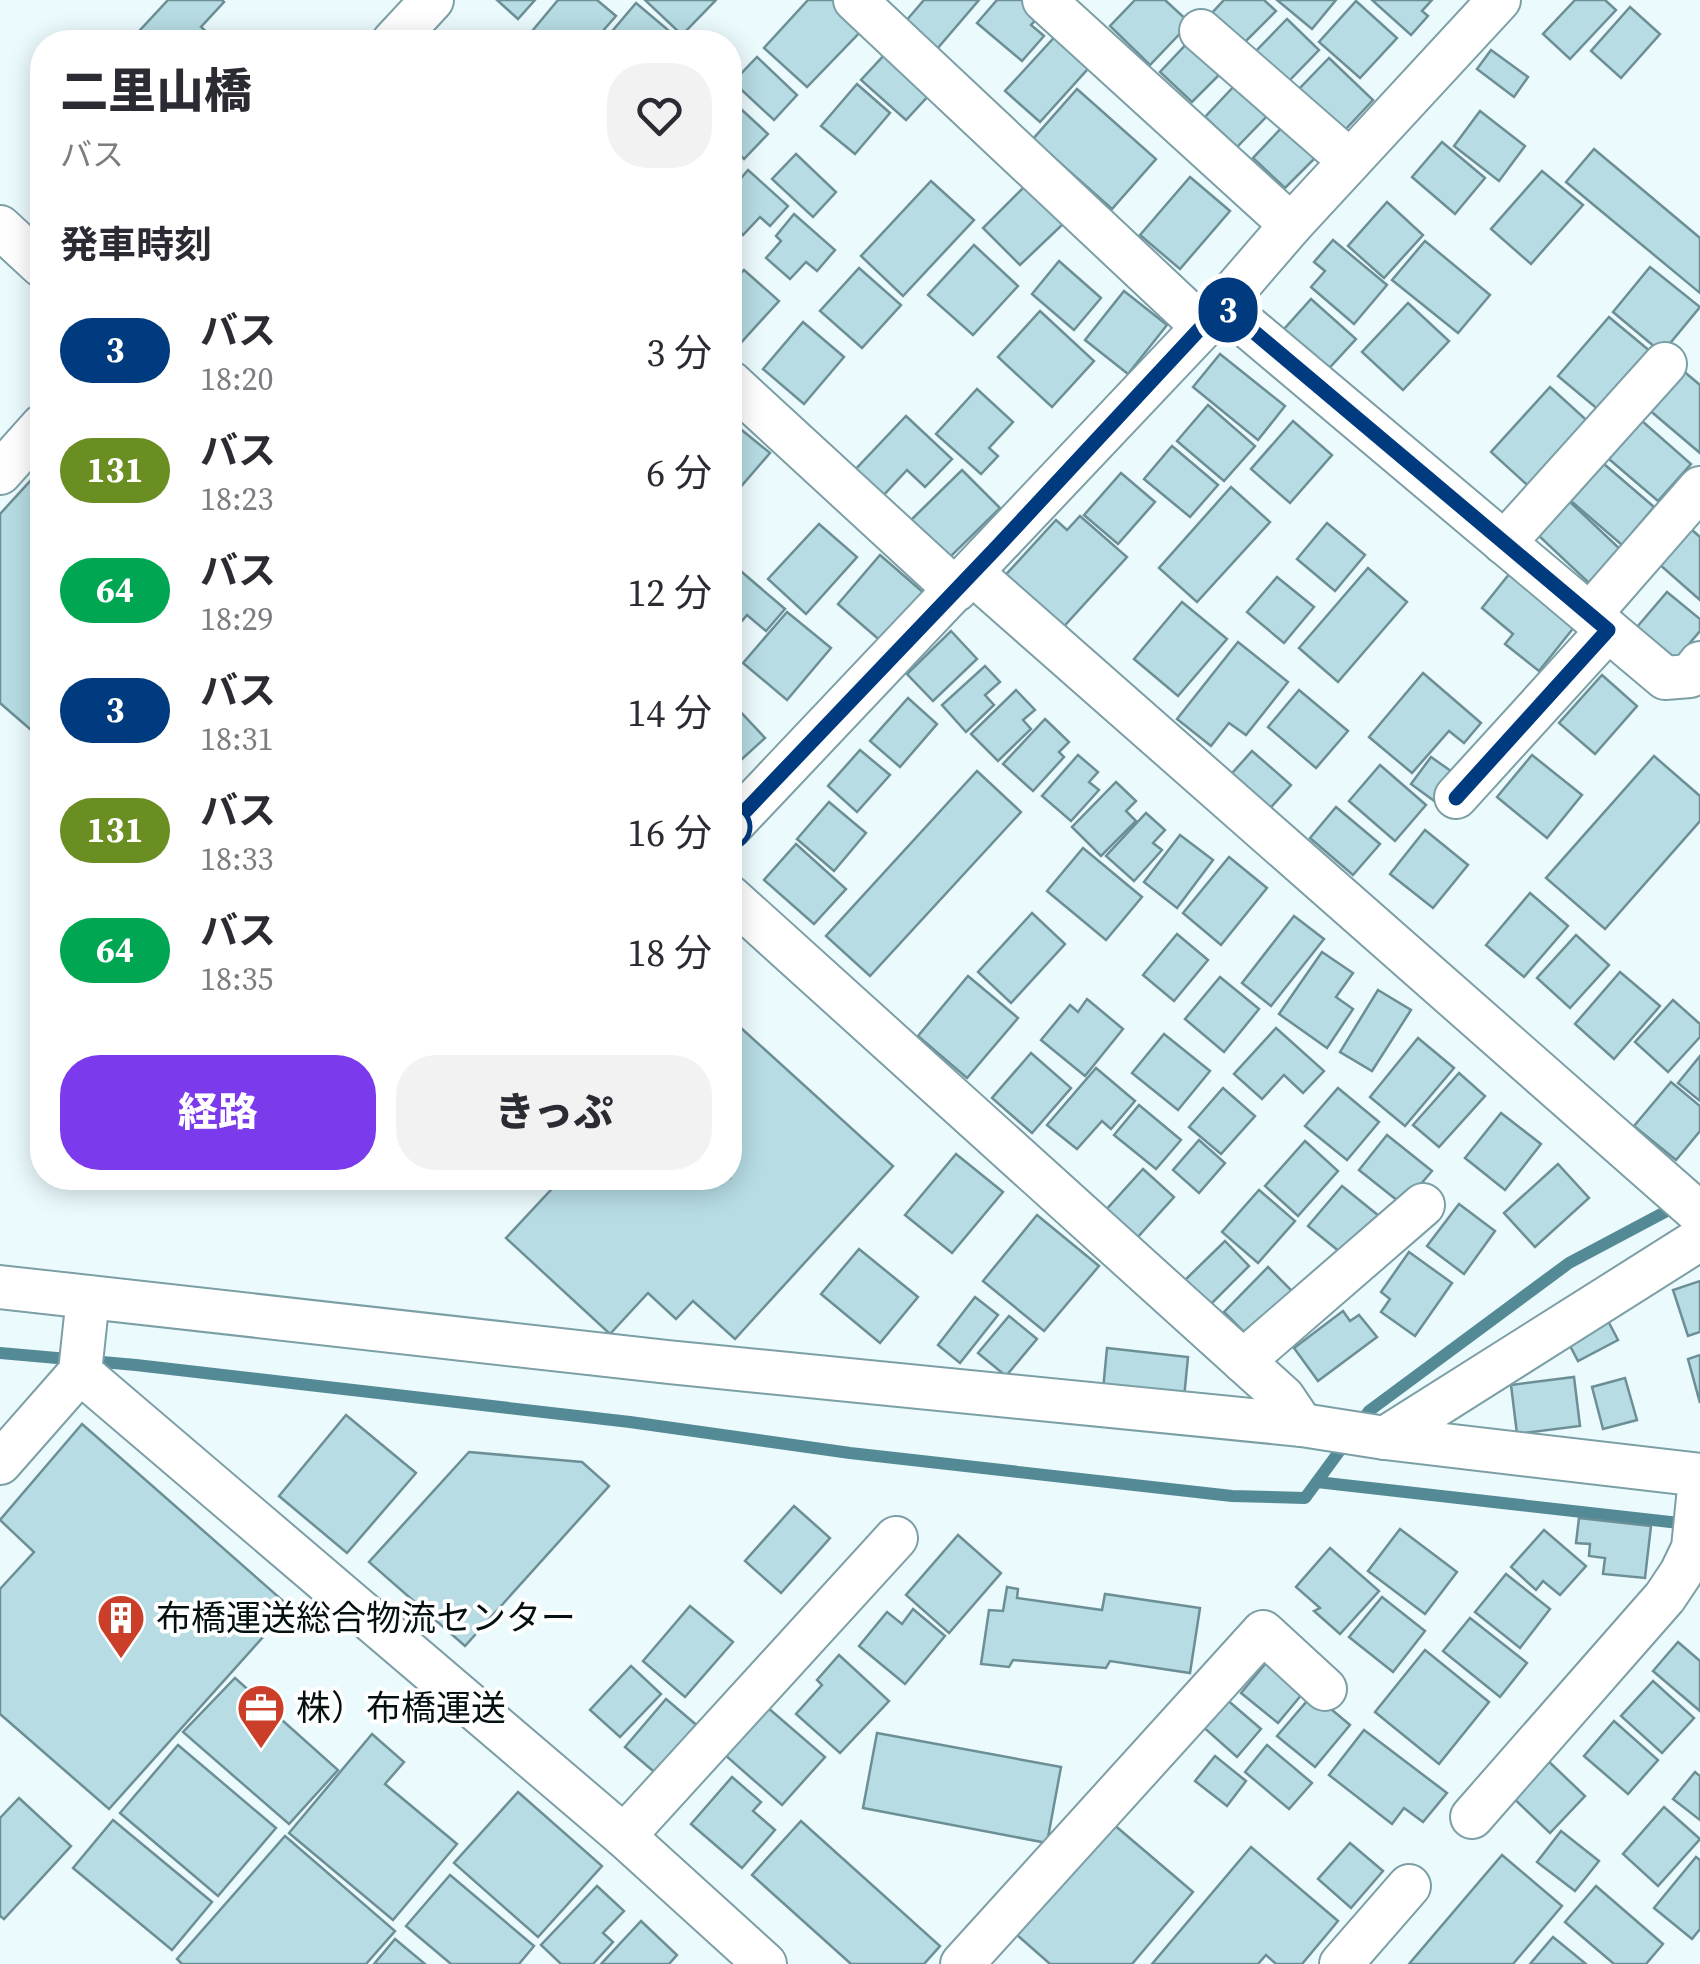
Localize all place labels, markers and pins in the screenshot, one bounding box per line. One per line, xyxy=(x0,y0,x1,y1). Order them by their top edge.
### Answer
unlabelled marker xyxy=(709,806,751,848)
building icon: 布橋運送総合物流センター xyxy=(95,1592,147,1660)
place label: 布橋運送総合物流センター xyxy=(156,1594,576,1642)
office icon: 株）布橋運送 xyxy=(235,1682,287,1750)
place label: 株）布橋運送 xyxy=(296,1684,506,1732)

